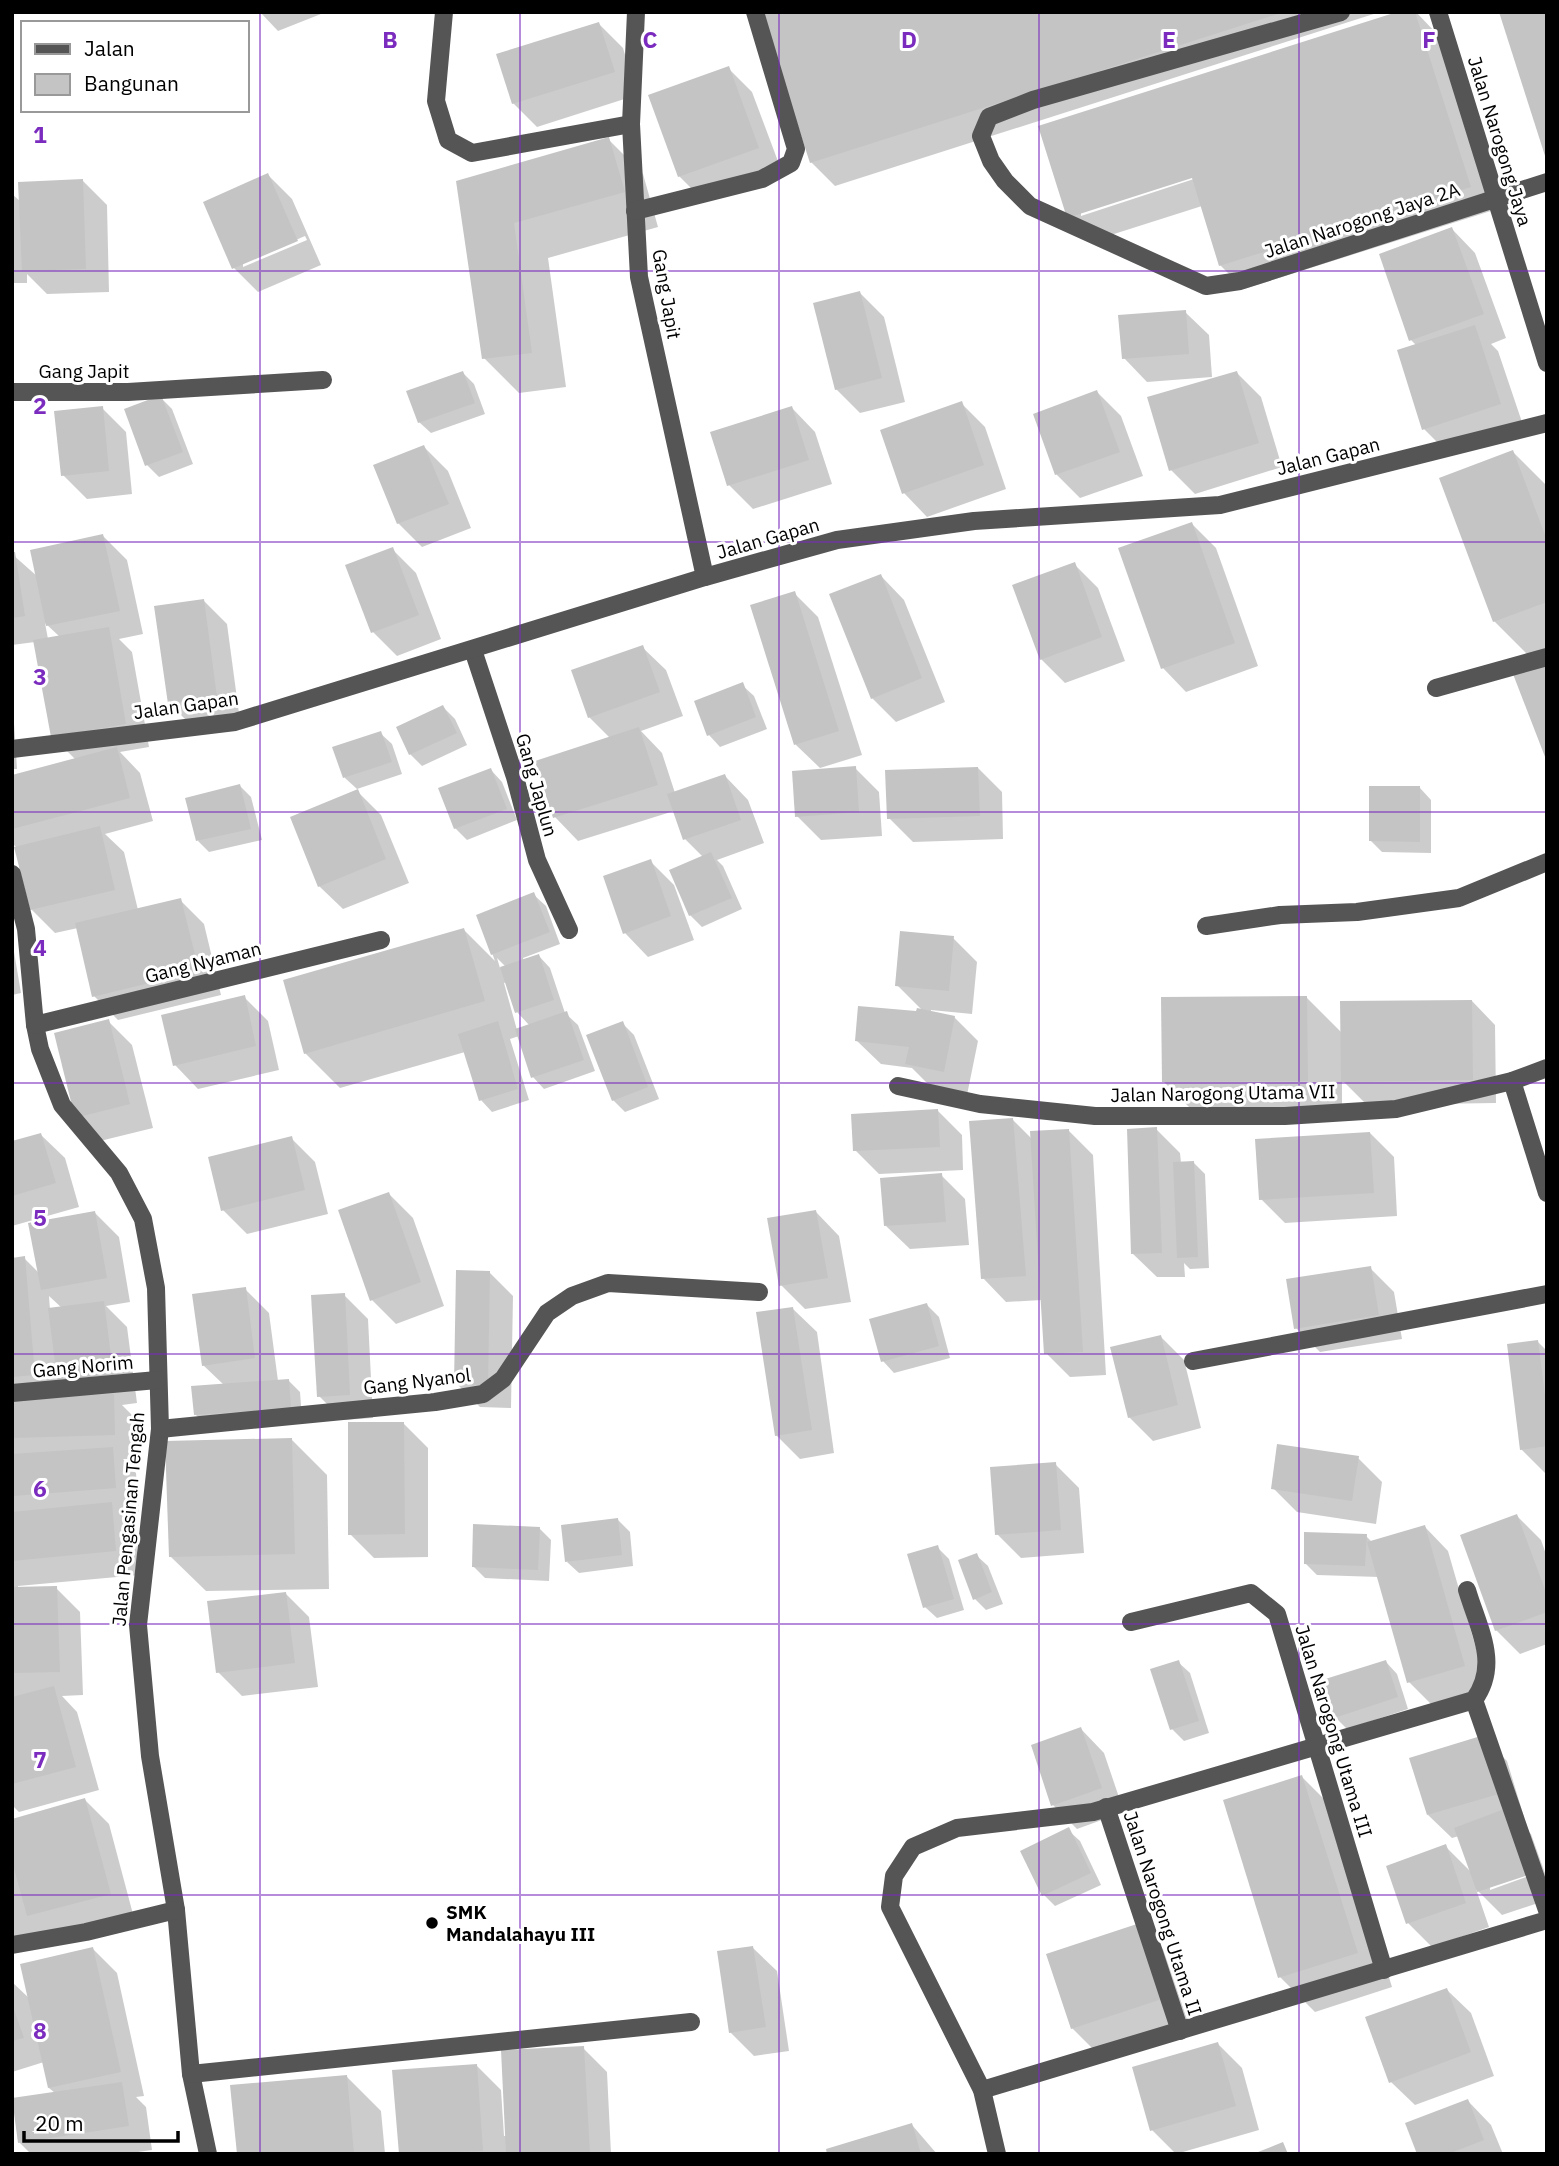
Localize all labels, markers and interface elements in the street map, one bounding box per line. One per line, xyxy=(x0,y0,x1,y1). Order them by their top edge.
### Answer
legend xyxy=(21,21,248,112)
text: B xyxy=(382,24,398,54)
text: C xyxy=(643,24,658,54)
text: D xyxy=(901,24,917,54)
text: E xyxy=(1162,24,1176,54)
text: F xyxy=(1422,24,1436,54)
text: Jalan xyxy=(84,34,135,62)
street label: Jalan Narogong Jaya xyxy=(1463,53,1537,229)
text: Bangunan xyxy=(84,69,179,97)
text: 1 xyxy=(33,119,47,149)
street label: Jalan Narogong Jaya 2A xyxy=(1261,177,1463,263)
street label: Gang Japit xyxy=(647,247,687,341)
street label: Gang Japit xyxy=(39,359,129,383)
text: 2 xyxy=(33,390,47,420)
street label: Jalan Gapan xyxy=(1274,432,1382,480)
street label: Jalan Gapan xyxy=(714,512,822,564)
text: 3 xyxy=(33,661,47,691)
street label: Jalan Gapan xyxy=(132,686,240,724)
street label: Gang Japlun xyxy=(511,731,563,839)
text: 4 xyxy=(33,932,47,962)
street label: Gang Nyaman xyxy=(142,936,264,988)
street label: Jalan Narogong Utama VII xyxy=(1110,1079,1336,1107)
text: 5 xyxy=(33,1202,47,1232)
street label: Gang Norim xyxy=(32,1350,134,1382)
street label: Gang Nyanol xyxy=(362,1363,472,1399)
street label: Jalan Pengasinan Tengah xyxy=(107,1411,149,1627)
text: 6 xyxy=(33,1473,47,1503)
street label: Jalan Narogong Utama III xyxy=(1290,1622,1378,1840)
text: 7 xyxy=(33,1744,47,1774)
street label: Jalan Narogong Utama II xyxy=(1119,1808,1207,2018)
place label: SMK Mandalahayu III xyxy=(446,1900,595,1946)
marker: SMK Mandalahayu III xyxy=(424,1915,440,1931)
text: 8 xyxy=(33,2015,47,2045)
scale bar xyxy=(24,2100,178,2144)
text: 20 m xyxy=(35,2109,84,2137)

